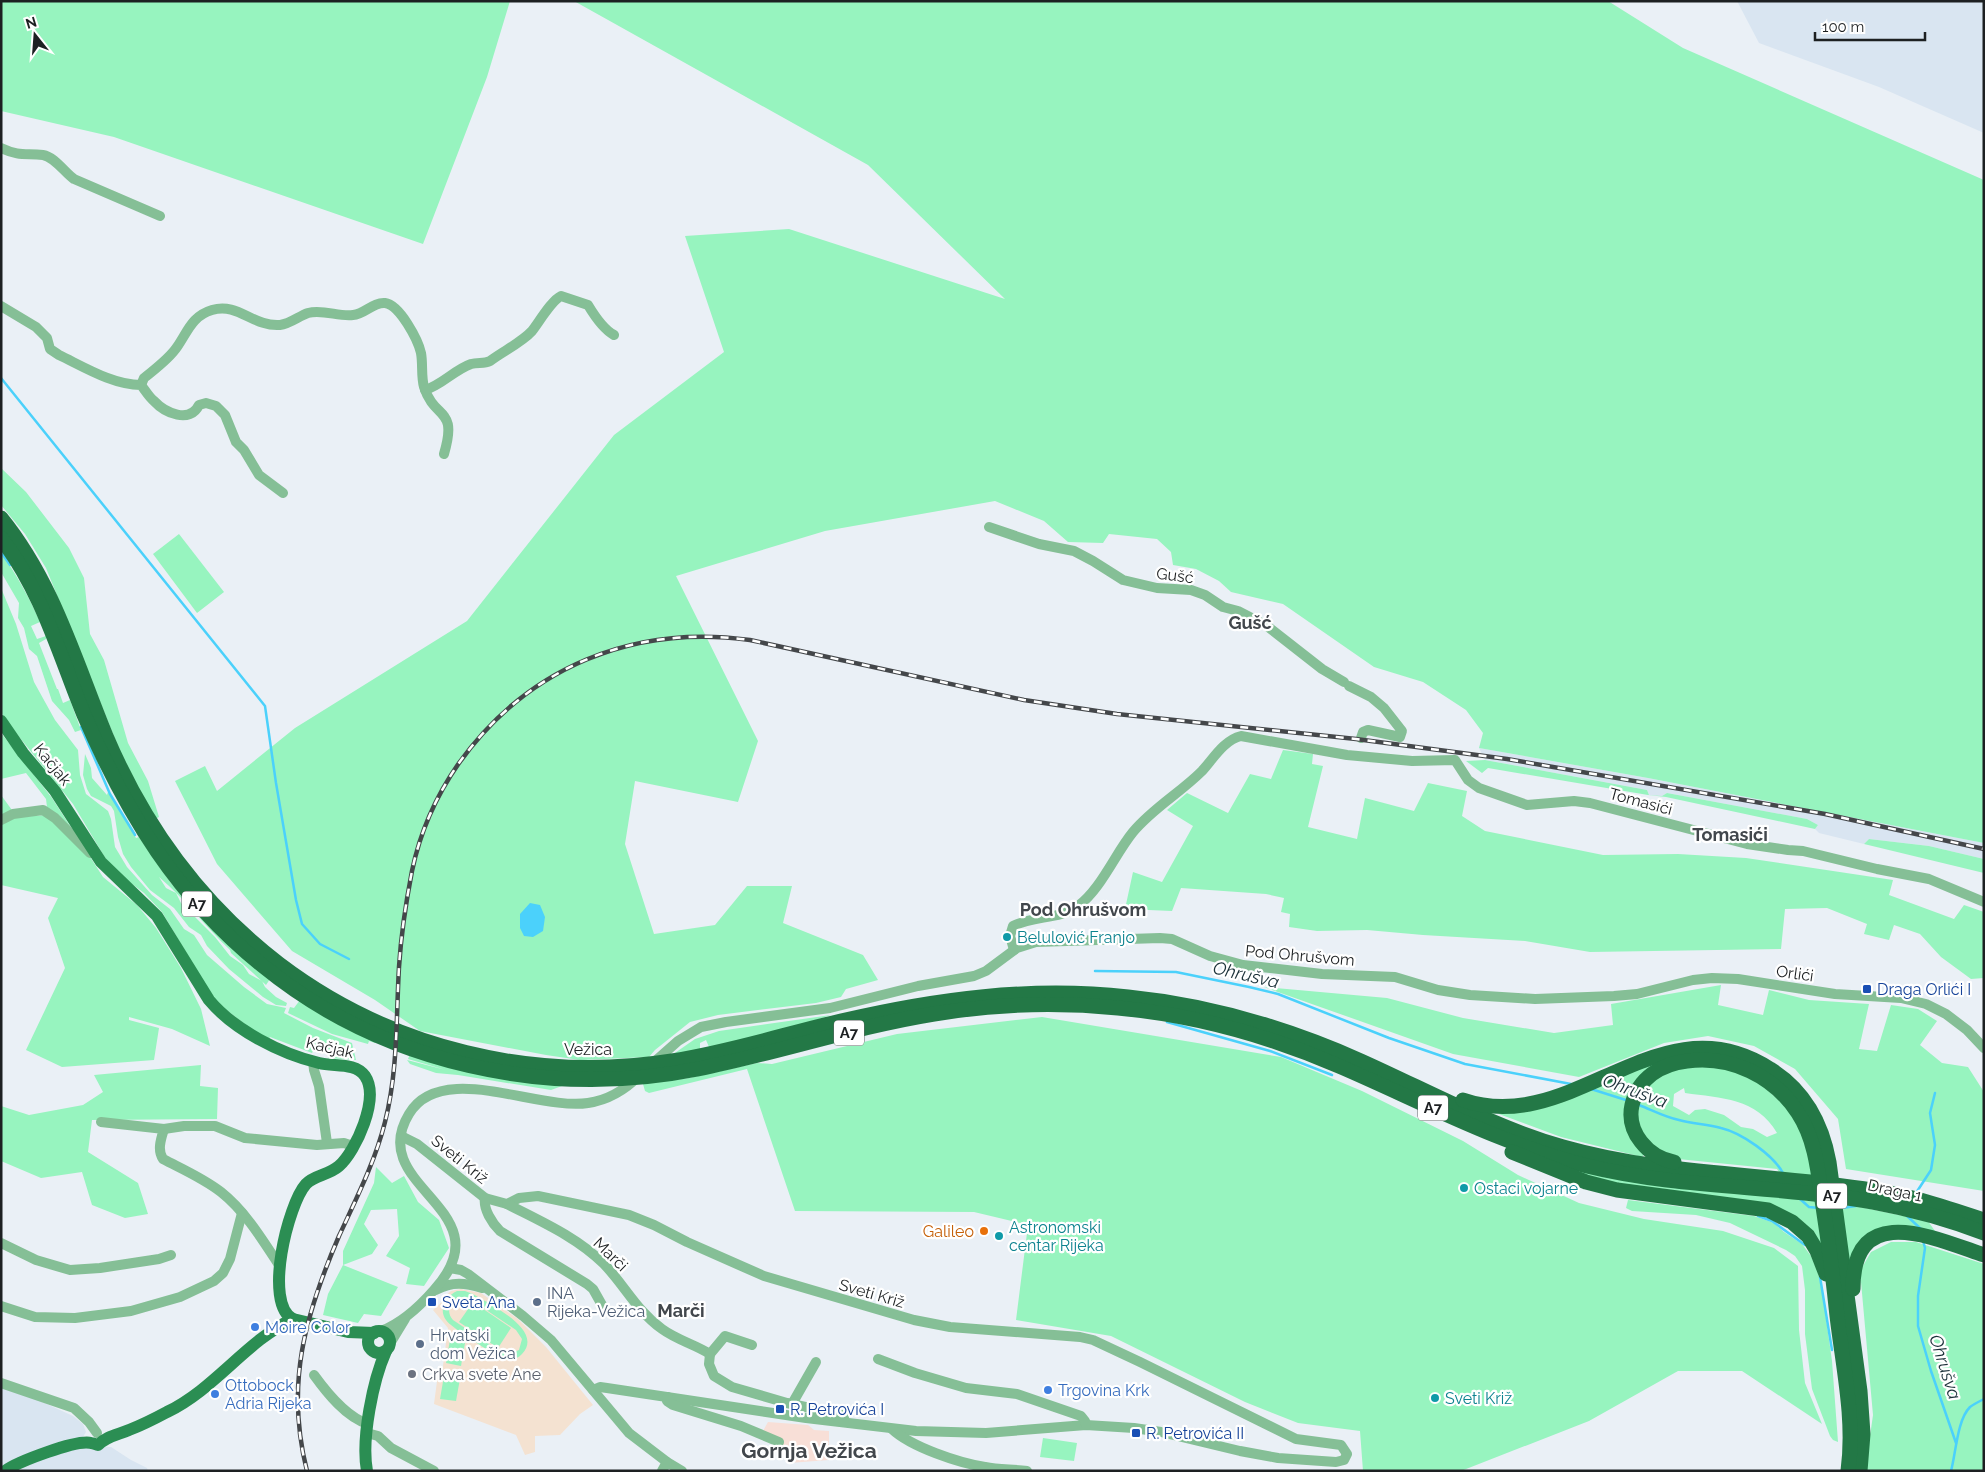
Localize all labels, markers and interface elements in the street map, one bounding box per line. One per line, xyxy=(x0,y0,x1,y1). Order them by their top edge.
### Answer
north arrow xyxy=(10,10,60,60)
scale bar xyxy=(1815,10,1925,42)
text: N xyxy=(24,13,39,32)
text: 100 m xyxy=(1822,18,1864,36)
street label: Gušć xyxy=(1155,564,1195,587)
district label: Gušć xyxy=(1228,612,1272,633)
street label: Kačjak xyxy=(30,739,76,790)
street label: Tomasići xyxy=(1607,784,1674,819)
district label: Tomasići xyxy=(1692,824,1768,845)
road number: A7 xyxy=(182,892,212,916)
district label: Pod Ohrušvom xyxy=(1020,899,1146,920)
place label: Belulović Franjo xyxy=(1017,928,1135,947)
marker: Belulović Franjo xyxy=(1001,931,1013,943)
street label: Pod Ohrušvom xyxy=(1244,941,1355,970)
water label: Ohrušva xyxy=(1211,957,1281,992)
street label: Orlići xyxy=(1775,961,1815,986)
place label: Draga Orlići I xyxy=(1877,980,1971,999)
marker: Draga Orlići I xyxy=(1861,983,1873,995)
road number: A7 xyxy=(834,1020,864,1046)
street label: Kačjak xyxy=(304,1033,356,1062)
street label: Vežica xyxy=(564,1040,612,1059)
water label: Ohrušva xyxy=(1600,1069,1671,1112)
road number: A7 xyxy=(1418,1096,1448,1120)
street label: Sveti Križ xyxy=(428,1131,492,1188)
street label: Draga 1 xyxy=(1866,1175,1924,1206)
place label: Ostaci vojarne xyxy=(1474,1179,1578,1198)
marker: Ostaci vojarne xyxy=(1458,1182,1470,1194)
road number: A7 xyxy=(1817,1184,1847,1208)
place label: Astronomski centar Rijeka xyxy=(1009,1218,1104,1255)
place label: Galileo xyxy=(923,1222,974,1241)
marker: Galileo xyxy=(978,1225,990,1237)
marker: Astronomski centar Rijeka xyxy=(993,1230,1005,1242)
street label: Marči xyxy=(590,1234,632,1275)
street label: Sveti Križ xyxy=(837,1275,907,1312)
place label: INA Rijeka-Vežica xyxy=(547,1284,645,1321)
place label: Sveta Ana xyxy=(442,1293,516,1312)
marker: Sveta Ana xyxy=(426,1296,438,1308)
marker: INA Rijeka-Vežica xyxy=(531,1296,543,1308)
district label: Marči xyxy=(657,1300,705,1321)
place label: Moire Color xyxy=(265,1318,351,1337)
marker: Moire Color xyxy=(249,1321,261,1333)
place label: Hrvatski dom Vežica xyxy=(430,1326,516,1363)
water label: Ohrušva xyxy=(1925,1332,1966,1402)
marker: Hrvatski dom Vežica xyxy=(414,1338,426,1350)
place label: Crkva svete Ane xyxy=(422,1365,541,1384)
marker: Crkva svete Ane xyxy=(406,1368,418,1380)
place label: Ottobock Adria Rijeka xyxy=(225,1376,311,1413)
place label: Trgovina Krk xyxy=(1058,1381,1150,1400)
marker: Trgovina Krk xyxy=(1042,1384,1054,1396)
marker: Ottobock Adria Rijeka xyxy=(209,1388,221,1400)
place label: Sveti Križ xyxy=(1445,1389,1512,1408)
marker: Sveti Križ xyxy=(1429,1392,1441,1404)
place label: R. Petrovića I xyxy=(790,1400,884,1419)
marker: R. Petrovića I xyxy=(774,1403,786,1415)
place label: R. Petrovića II xyxy=(1146,1424,1244,1443)
marker: R. Petrovića II xyxy=(1130,1427,1142,1439)
district label: Gornja Vežica xyxy=(741,1438,877,1463)

